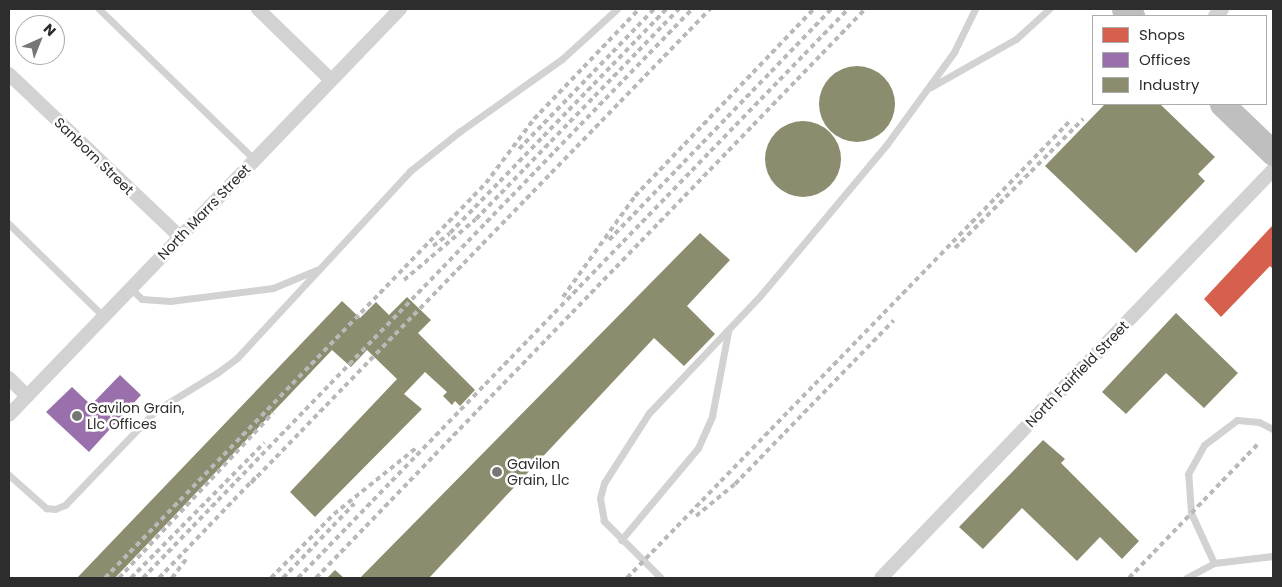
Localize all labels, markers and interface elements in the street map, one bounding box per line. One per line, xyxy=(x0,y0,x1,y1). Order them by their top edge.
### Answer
north arrow xyxy=(15,15,65,65)
legend xyxy=(1092,15,1267,105)
text: N xyxy=(39,19,60,41)
text: Shops xyxy=(1139,24,1185,45)
text: Offices xyxy=(1139,49,1191,70)
text: Industry xyxy=(1139,74,1199,95)
street label: Sanborn Street xyxy=(51,114,137,198)
street label: North Marrs Street xyxy=(154,161,254,263)
street label: North Fairfield Street xyxy=(1022,317,1132,431)
place label: Gavilon Grain, Llc Offices xyxy=(87,400,185,432)
marker: Gavilon Grain, Llc Offices xyxy=(71,410,83,422)
place label: Gavilon Grain, Llc xyxy=(507,456,569,488)
marker: Gavilon Grain, Llc xyxy=(491,466,503,478)

